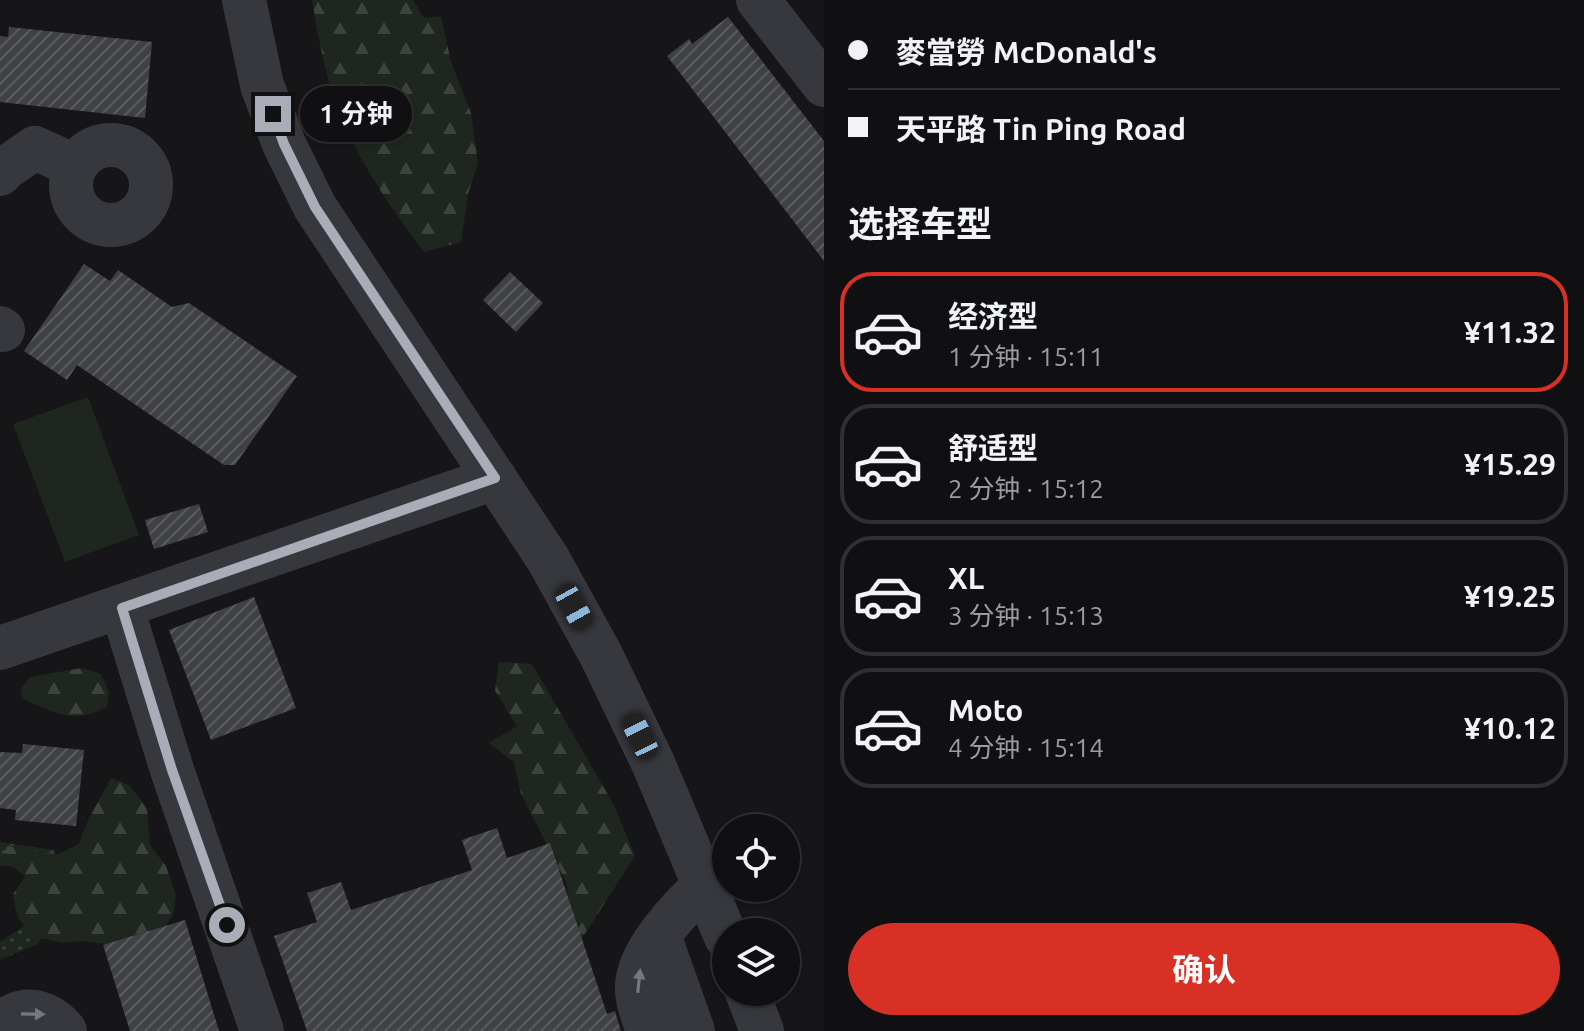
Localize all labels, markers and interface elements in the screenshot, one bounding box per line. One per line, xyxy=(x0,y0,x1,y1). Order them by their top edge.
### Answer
text: 麥當勞 McDonald's xyxy=(896,35,1157,69)
callout: 1 分钟 xyxy=(301,86,413,142)
route end xyxy=(255,96,291,132)
text: 1 分钟 xyxy=(320,99,392,128)
text: 天平路 Tin Ping Road xyxy=(896,112,1186,146)
text: 选择车型 xyxy=(848,203,992,244)
icon: car xyxy=(852,296,924,368)
text: 经济型 xyxy=(948,299,1038,333)
text: ¥11.32 xyxy=(1464,315,1556,349)
text: 1 分钟 · 15:11 xyxy=(948,342,1104,371)
icon: car xyxy=(852,428,924,500)
text: 舒适型 xyxy=(948,431,1038,465)
text: ¥15.29 xyxy=(1464,447,1556,481)
text: 2 分钟 · 15:12 xyxy=(948,474,1104,503)
icon: car xyxy=(852,560,924,632)
text: XL xyxy=(948,561,984,595)
text: ¥19.25 xyxy=(1464,579,1556,613)
car xyxy=(552,580,596,634)
text: 3 分钟 · 15:13 xyxy=(948,601,1104,630)
icon: car xyxy=(852,692,924,764)
text: Moto xyxy=(948,693,1023,727)
car xyxy=(619,709,661,763)
text: ¥10.12 xyxy=(1464,711,1556,745)
text: 4 分钟 · 15:14 xyxy=(948,733,1104,762)
map controls xyxy=(712,814,800,1006)
button: locate xyxy=(712,814,800,902)
route start xyxy=(209,907,245,943)
button: layers xyxy=(712,918,800,1006)
button: 确认 xyxy=(848,923,1560,1015)
one-way arrow xyxy=(633,969,646,994)
one-way arrow xyxy=(20,1007,46,1020)

